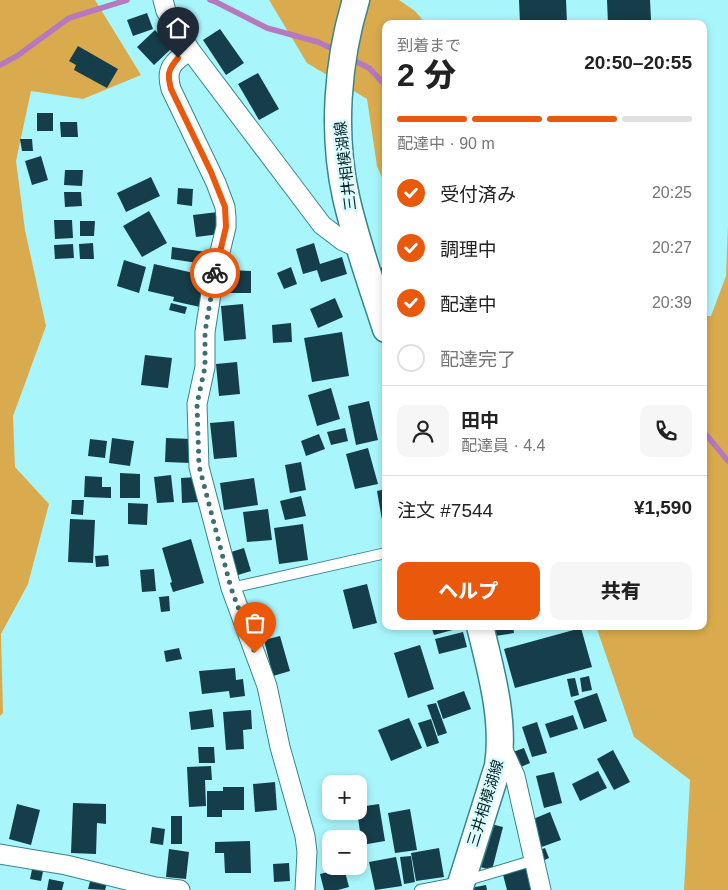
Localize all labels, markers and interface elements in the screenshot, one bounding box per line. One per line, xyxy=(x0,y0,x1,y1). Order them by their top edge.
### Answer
pin xyxy=(157,7,199,58)
icon: home xyxy=(164,14,192,42)
text: 到着まで xyxy=(397,37,461,54)
text: 20:50–20:55 xyxy=(584,52,692,73)
text: 2 分 xyxy=(397,57,456,93)
street label: 三井相模湖線 xyxy=(331,120,359,212)
text: 配達中 · 90 m xyxy=(397,135,495,152)
icon: check xyxy=(397,179,425,207)
text: 受付済み xyxy=(440,184,516,205)
text: 20:25 xyxy=(652,184,692,201)
icon: check xyxy=(397,234,425,262)
text: 調理中 xyxy=(440,239,497,260)
text: 20:27 xyxy=(652,239,692,256)
courier xyxy=(190,248,240,298)
icon: bike xyxy=(201,259,229,287)
icon: check xyxy=(397,289,425,317)
text: 配達中 xyxy=(440,294,497,315)
text: 20:39 xyxy=(652,294,692,311)
text: 配達完了 xyxy=(440,349,516,370)
button: person xyxy=(397,405,449,457)
button: phone xyxy=(640,405,692,457)
text: 田中 xyxy=(461,410,499,431)
text: 配達員 · 4.4 xyxy=(461,437,545,454)
text: ¥1,590 xyxy=(634,497,692,518)
text: 注文 #7544 xyxy=(397,500,493,521)
button: ヘルプ xyxy=(397,562,540,620)
button: 共有 xyxy=(550,562,692,620)
pin xyxy=(234,602,276,653)
icon: bag xyxy=(241,609,269,637)
street label: 三井相模湖線 xyxy=(464,757,506,849)
map controls xyxy=(322,775,367,875)
button: + xyxy=(322,775,367,820)
button: − xyxy=(322,830,367,875)

